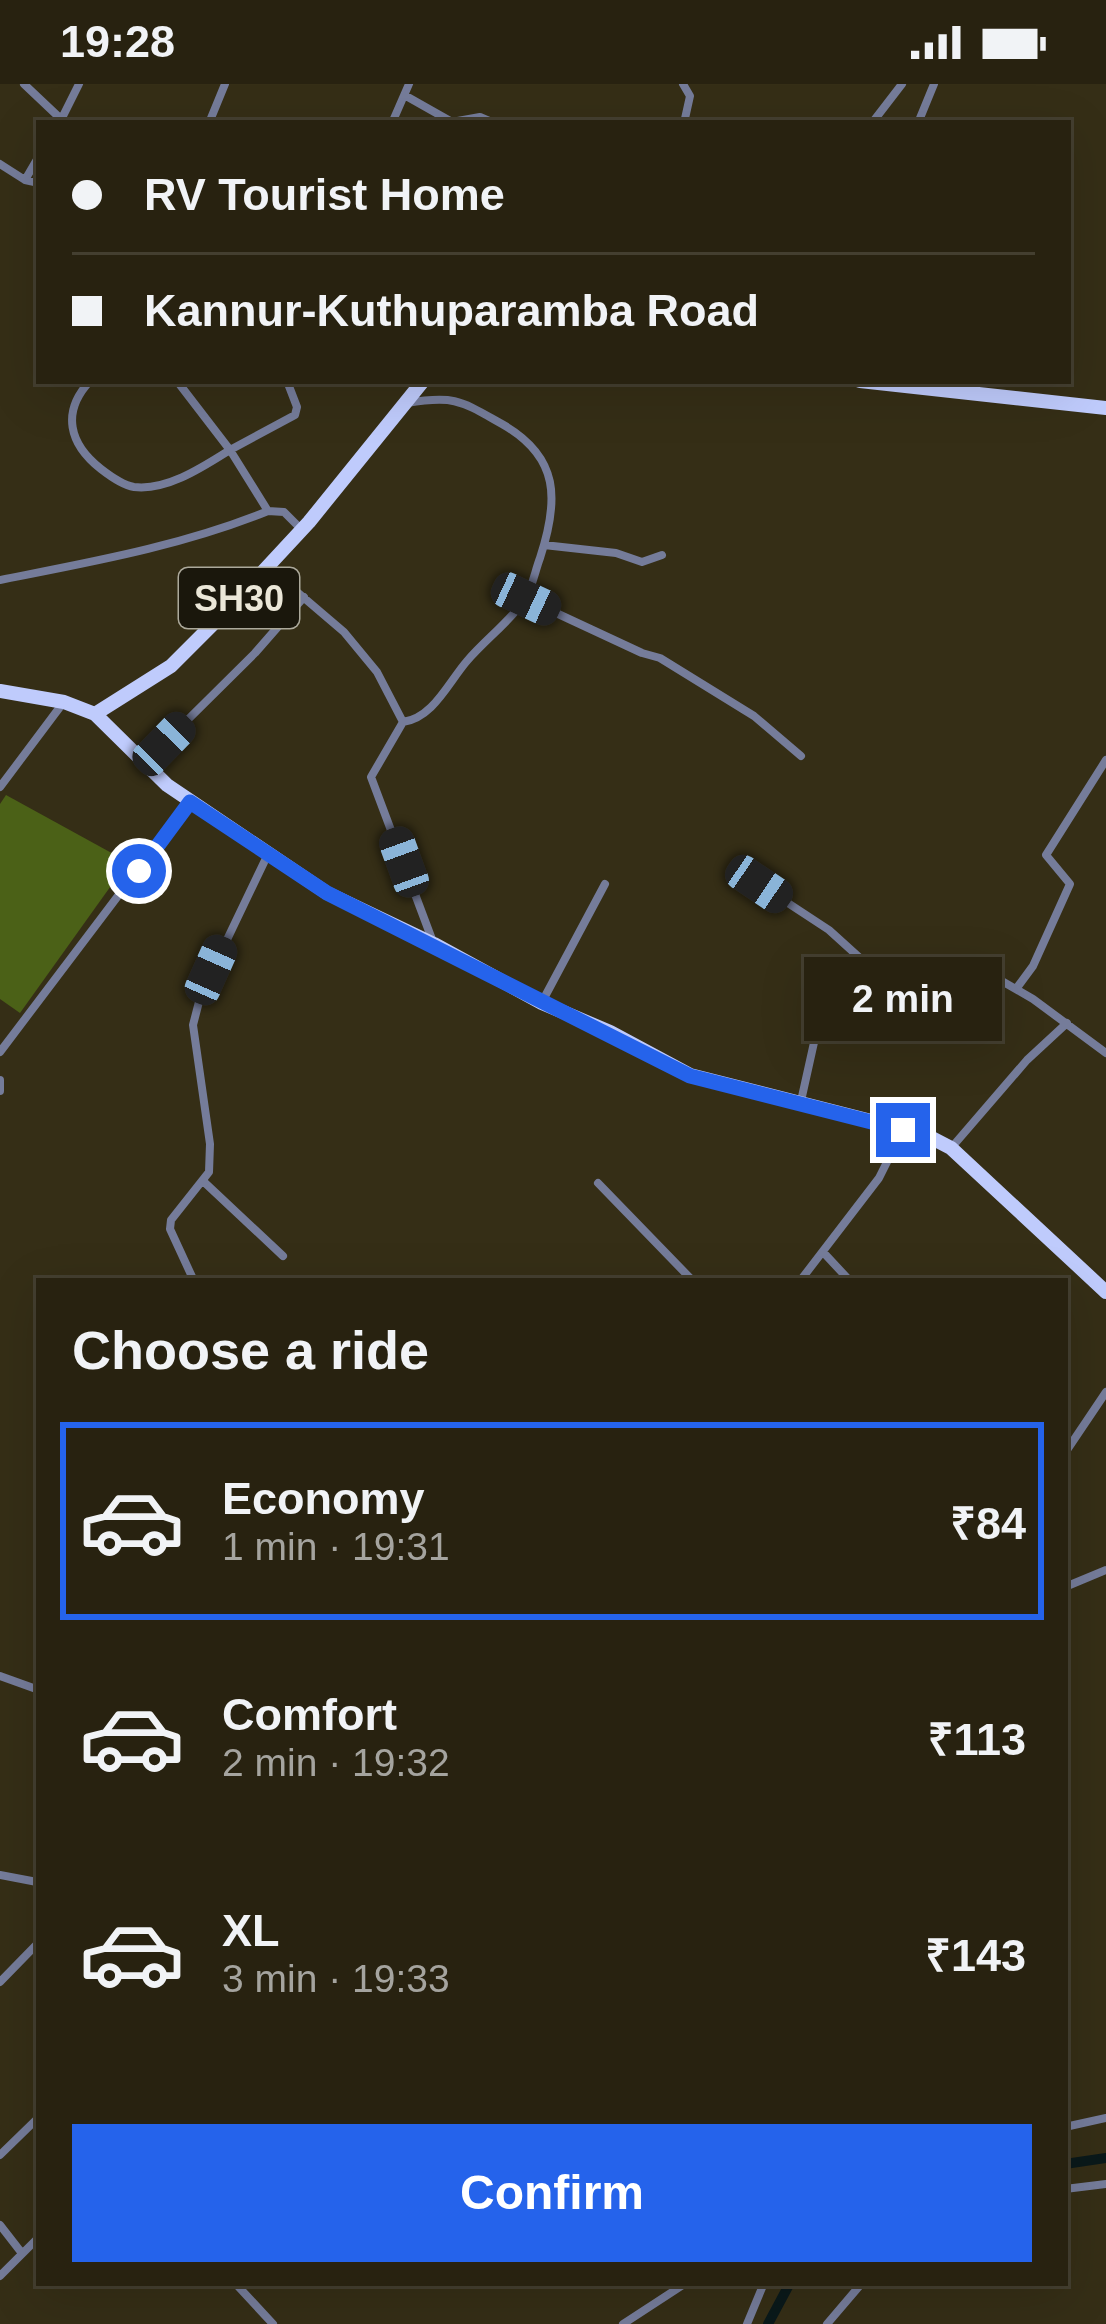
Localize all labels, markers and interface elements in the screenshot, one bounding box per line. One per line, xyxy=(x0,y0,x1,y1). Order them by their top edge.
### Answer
text: 19:28 xyxy=(60,16,175,67)
text: RV Tourist Home xyxy=(144,169,505,220)
text: Kannur-Kuthuparamba Road xyxy=(144,285,759,336)
car xyxy=(486,567,566,631)
road number: SH30 xyxy=(179,568,299,628)
car xyxy=(126,706,202,782)
car xyxy=(375,822,433,902)
route start xyxy=(112,844,166,898)
car xyxy=(719,849,799,919)
car xyxy=(180,930,242,1010)
callout: 2 min xyxy=(804,956,1002,1040)
text: 2 min xyxy=(852,977,954,1020)
route end xyxy=(876,1103,930,1157)
text: Choose a ride xyxy=(72,1320,429,1380)
icon: car xyxy=(78,1467,186,1575)
text: Economy xyxy=(222,1473,425,1524)
text: ₹84 xyxy=(950,1498,1026,1549)
text: 1 min · 19:31 xyxy=(222,1525,450,1568)
icon: car xyxy=(78,1683,186,1791)
text: Comfort xyxy=(222,1689,397,1740)
text: ₹113 xyxy=(928,1714,1026,1765)
text: 2 min · 19:32 xyxy=(222,1741,450,1784)
icon: car xyxy=(78,1899,186,2007)
text: XL xyxy=(222,1905,280,1956)
text: ₹143 xyxy=(925,1930,1026,1981)
text: 3 min · 19:33 xyxy=(222,1957,450,2000)
button: Confirm xyxy=(72,2124,1032,2262)

